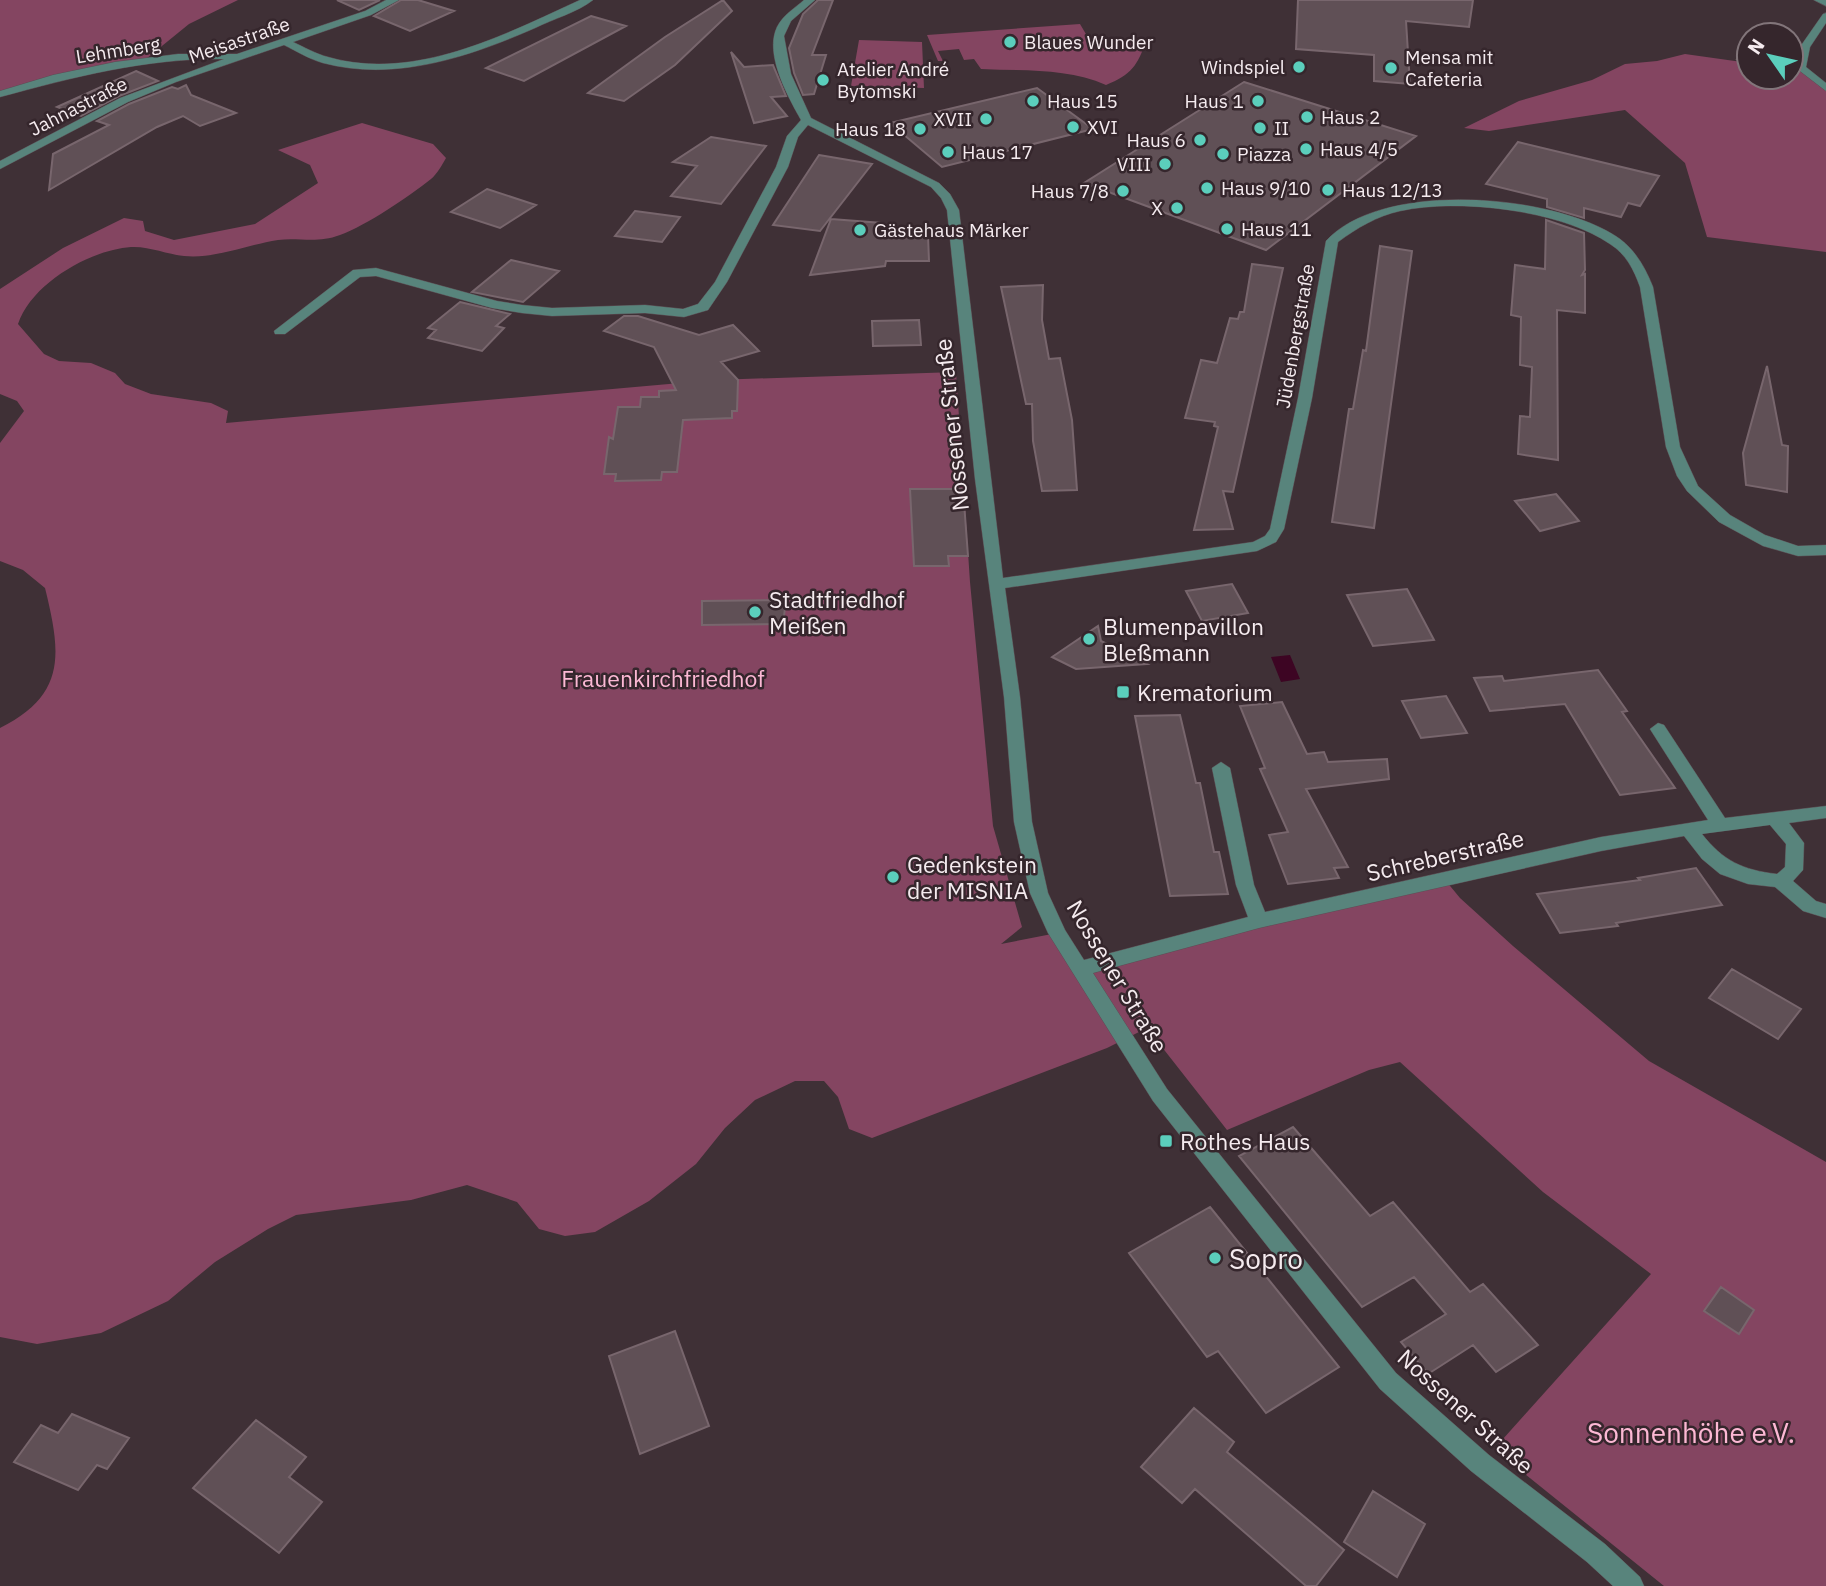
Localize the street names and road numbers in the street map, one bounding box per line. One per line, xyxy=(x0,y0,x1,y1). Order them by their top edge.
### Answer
street label: Meisastraße xyxy=(185,11,293,69)
street label: Lehmberg xyxy=(74,31,162,69)
street label: Jahnastraße xyxy=(25,71,131,141)
street label: Jüdenbergstraße xyxy=(1270,262,1320,410)
street label: Nossener Straße xyxy=(927,337,975,513)
street label: Schreberstraße xyxy=(1363,822,1527,888)
street label: Nossener Straße xyxy=(1061,894,1175,1058)
street label: Nossener Straße xyxy=(1392,1342,1540,1480)

